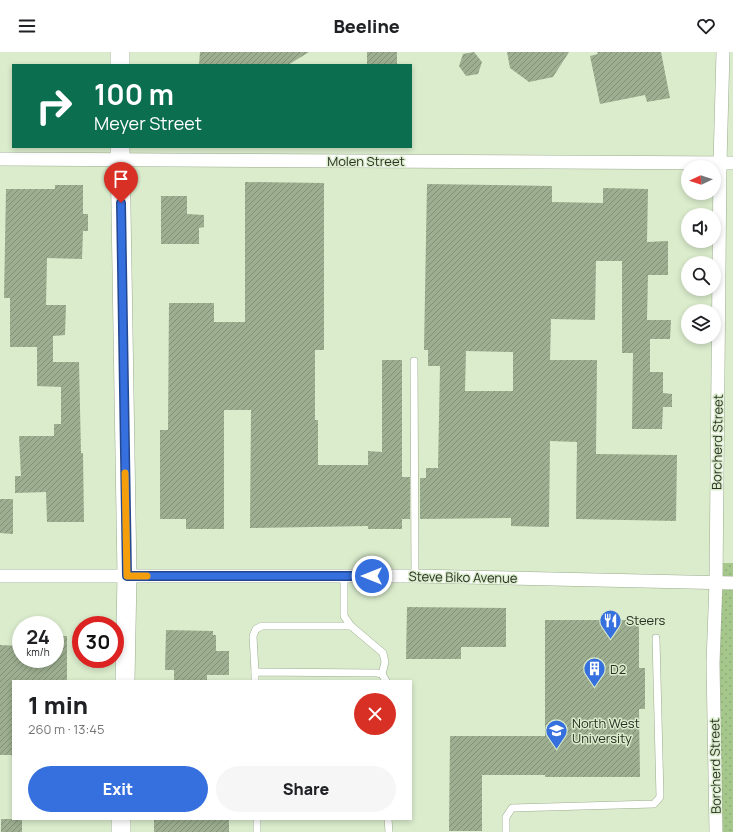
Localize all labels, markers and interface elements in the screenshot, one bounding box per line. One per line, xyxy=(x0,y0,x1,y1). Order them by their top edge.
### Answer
text: Beeline xyxy=(333,14,400,38)
icon: menu xyxy=(16,15,38,37)
icon: heart xyxy=(695,15,717,37)
text: 100 m xyxy=(94,75,174,113)
icon: right xyxy=(28,80,80,132)
text: Meyer Street xyxy=(94,111,202,135)
street label: Molen Street xyxy=(327,152,405,170)
north arrow xyxy=(681,160,721,200)
map controls xyxy=(681,160,721,344)
pin xyxy=(104,162,138,203)
icon: arrive xyxy=(110,168,132,190)
button: sound xyxy=(681,208,721,248)
button: search xyxy=(681,256,721,296)
button: layers xyxy=(681,304,721,344)
street label: Borcherd Street xyxy=(707,394,727,490)
position arrow xyxy=(351,555,393,597)
street label: Steve Biko Avenue xyxy=(408,567,518,587)
restaurant icon: Steers xyxy=(598,607,624,640)
place label: Steers xyxy=(626,611,666,629)
speed limit sign: 30 xyxy=(72,616,124,668)
text: 24 xyxy=(26,623,50,650)
text: km/h xyxy=(26,645,50,659)
building icon: D2 xyxy=(582,656,608,689)
place label: D2 xyxy=(610,660,626,678)
text: 1 min xyxy=(28,688,88,721)
button: close xyxy=(354,693,396,735)
place label: North West University xyxy=(572,714,640,747)
school or university icon: North West University xyxy=(543,717,569,750)
street label: Borcherd Street xyxy=(705,718,725,814)
text: 260 m · 13:45 xyxy=(28,720,105,738)
button: Exit xyxy=(28,766,208,812)
button: Share xyxy=(216,766,396,812)

